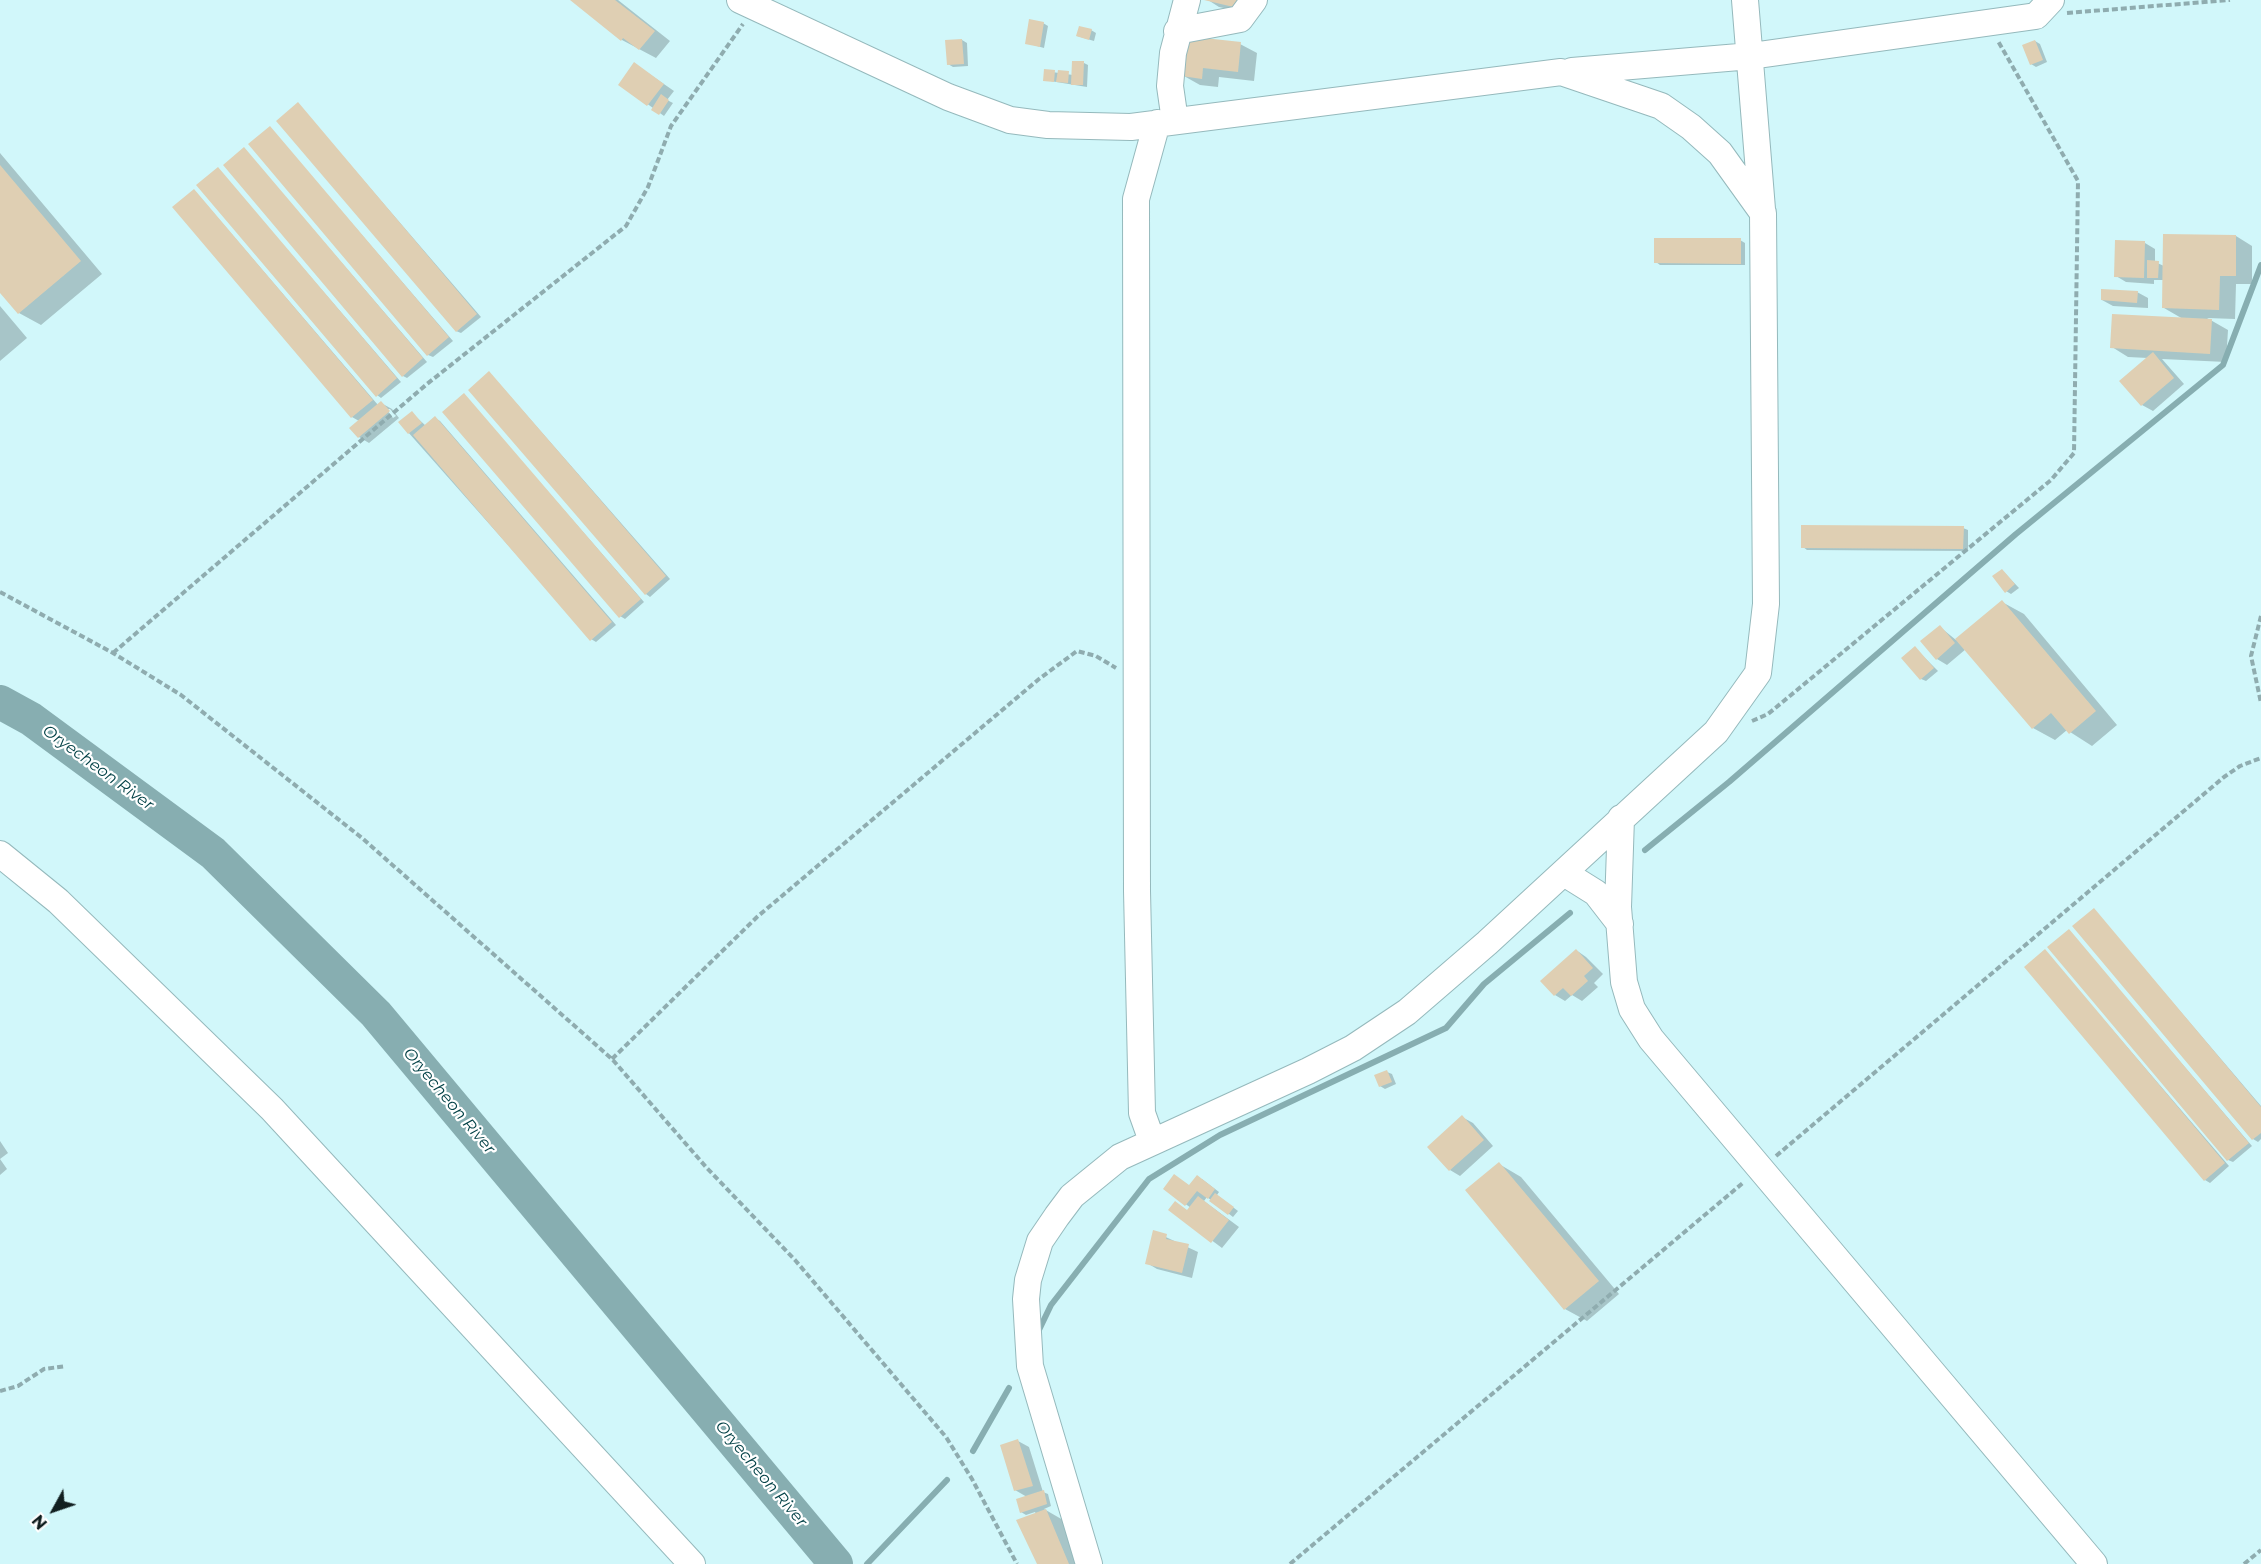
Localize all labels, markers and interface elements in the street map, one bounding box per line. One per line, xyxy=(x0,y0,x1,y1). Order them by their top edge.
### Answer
water label: Oryecheon River xyxy=(39,721,157,815)
water label: Oryecheon River xyxy=(399,1044,499,1158)
water label: Oryecheon River xyxy=(711,1417,811,1531)
north arrow xyxy=(24,1480,84,1540)
text: N xyxy=(28,1511,51,1533)

